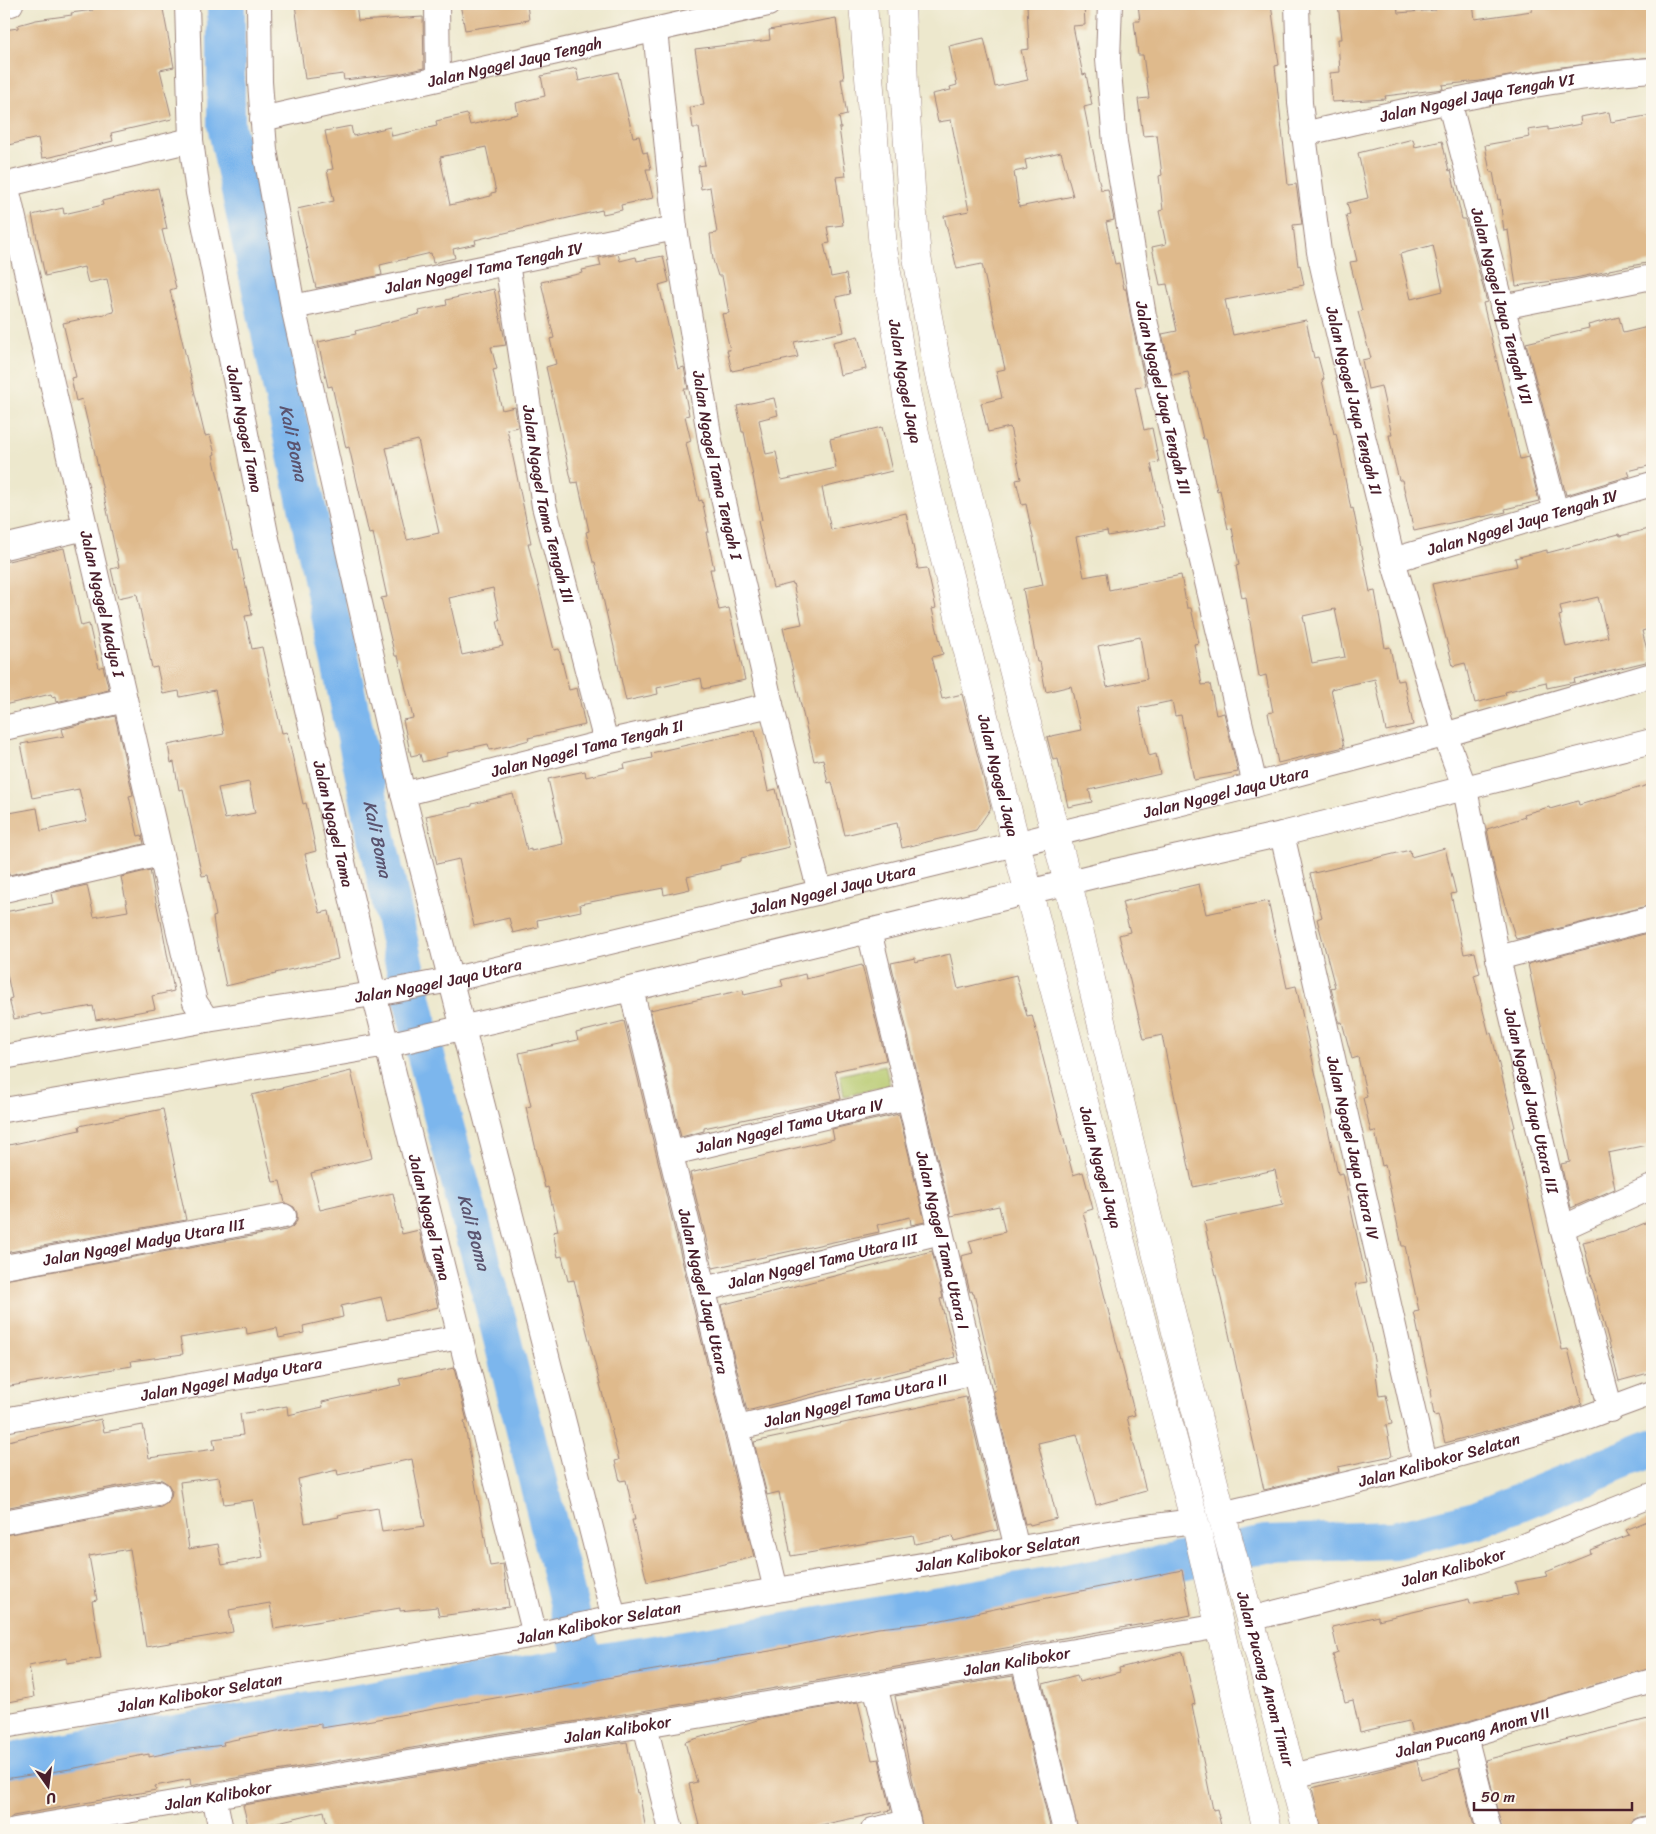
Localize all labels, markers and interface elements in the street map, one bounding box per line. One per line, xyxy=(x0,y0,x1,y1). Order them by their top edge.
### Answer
street label: Jalan Ngagel Jaya Tengah xyxy=(424,28,604,96)
street label: Jalan Ngagel Jaya Tengah VI xyxy=(1376,64,1578,131)
street label: Jalan Ngagel Jaya Tengah VII xyxy=(1463,203,1542,408)
street label: Jalan Ngagel Tama Tengah IV xyxy=(381,233,586,302)
street label: Jalan Ngagel Jaya Tengah III xyxy=(1127,298,1200,498)
street label: Jalan Ngagel Jaya Tengah II xyxy=(1317,302,1391,498)
street label: Jalan Ngagel Jaya xyxy=(880,316,931,446)
street label: Jalan Ngagel Tama xyxy=(218,362,272,495)
street label: Jalan Ngagel Tama Tengah I xyxy=(684,367,752,564)
water label: Kali Boma xyxy=(270,401,318,486)
street label: Jalan Ngagel Tama Tengah III xyxy=(514,402,584,607)
street label: Jalan Ngagel Jaya Tengah IV xyxy=(1423,480,1622,564)
street label: Jalan Ngagel Madya I xyxy=(72,527,134,682)
street label: Jalan Ngagel Jaya xyxy=(969,710,1028,840)
street label: Jalan Ngagel Tama Tengah II xyxy=(487,711,686,786)
street label: Jalan Ngagel Tama xyxy=(305,757,363,890)
street label: Jalan Ngagel Jaya Utara xyxy=(1139,757,1313,827)
water label: Kali Boma xyxy=(354,798,402,883)
street label: Jalan Ngagel Jaya Utara xyxy=(746,854,919,923)
street label: Jalan Ngagel Jaya Utara xyxy=(352,949,525,1011)
street label: Jalan Ngagel Jaya Utara III xyxy=(1496,1004,1568,1198)
street label: Jalan Ngagel Jaya Utara IV xyxy=(1318,1052,1389,1243)
street label: Jalan Ngagel Tama Utara IV xyxy=(692,1089,887,1162)
street label: Jalan Ngagel Jaya xyxy=(1071,1102,1131,1231)
street label: Jalan Ngagel Tama Utara I xyxy=(907,1147,978,1333)
street label: Jalan Ngagel Tama xyxy=(400,1150,460,1284)
water label: Kali Boma xyxy=(448,1190,500,1276)
street label: Jalan Ngagel Jaya Utara xyxy=(670,1204,738,1378)
street label: Jalan Ngagel Madya Utara III xyxy=(40,1209,248,1274)
street label: Jalan Ngagel Tama Utara III xyxy=(724,1223,922,1297)
street label: Jalan Ngagel Madya Utara xyxy=(137,1348,325,1410)
street label: Jalan Ngagel Tama Utara II xyxy=(760,1364,950,1436)
street label: Jalan Kalibokor Selatan xyxy=(1355,1424,1524,1496)
street label: Jalan Kalibokor Selatan xyxy=(912,1524,1083,1581)
street label: Jalan Kalibokor xyxy=(1397,1538,1511,1595)
street label: Jalan Pucang Anom Timur xyxy=(1228,1587,1304,1771)
street label: Jalan Kalibokor Selatan xyxy=(514,1592,683,1652)
street label: Jalan Kalibokor xyxy=(960,1637,1074,1685)
street label: Jalan Kalibokor Selatan xyxy=(115,1664,285,1721)
street label: Jalan Pucang Anom VII xyxy=(1391,1697,1554,1766)
street label: Jalan Kalibokor xyxy=(561,1706,675,1752)
north arrow xyxy=(22,1762,72,1812)
street label: Jalan Kalibokor xyxy=(162,1772,275,1819)
scale bar xyxy=(1474,1779,1631,1811)
text: 50 m xyxy=(1481,1784,1516,1810)
text: U xyxy=(43,1785,59,1812)

